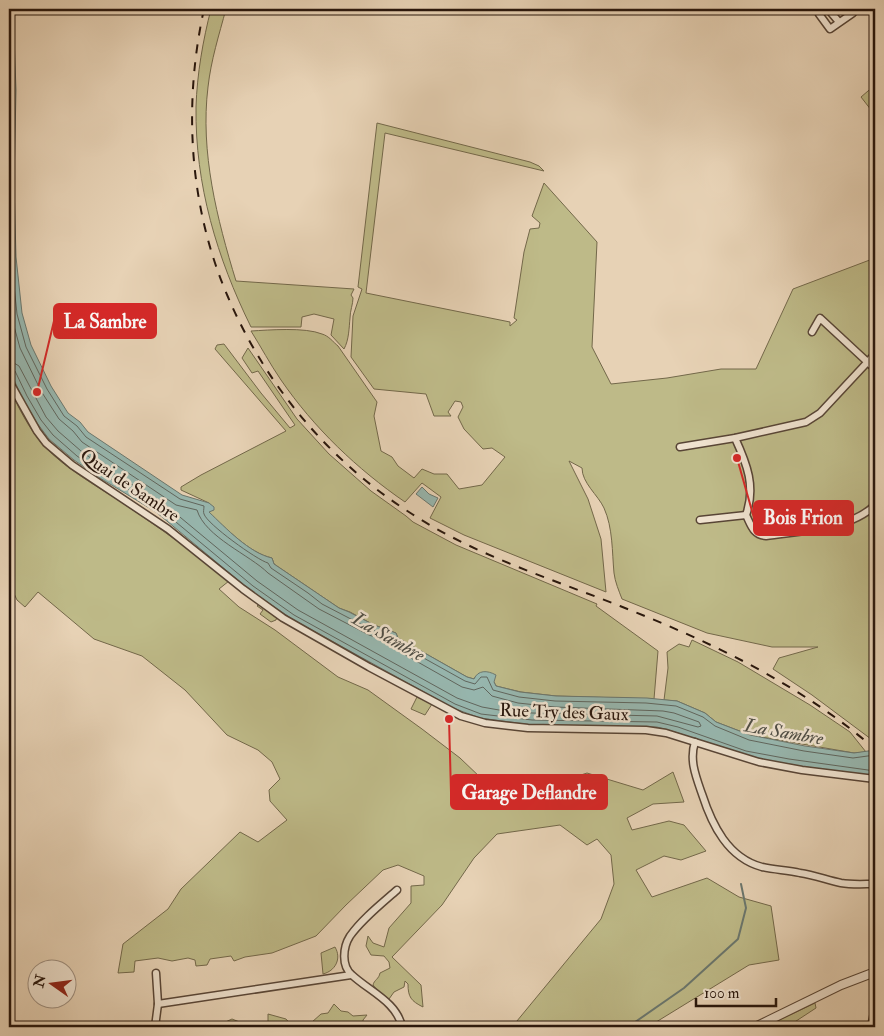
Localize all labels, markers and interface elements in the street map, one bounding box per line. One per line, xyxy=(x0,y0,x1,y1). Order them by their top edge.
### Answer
callout: La Sambre xyxy=(54,304,156,338)
text: La Sambre xyxy=(64,310,146,334)
street label: Quai de Sambre xyxy=(76,444,184,527)
callout: Bois Frion xyxy=(754,501,853,535)
text: Bois Frion xyxy=(763,506,843,530)
water label: La Sambre xyxy=(347,606,430,667)
street label: Rue Try des Gaux xyxy=(499,699,629,726)
water label: La Sambre xyxy=(742,713,826,751)
callout: Garage Deflandre xyxy=(451,775,607,809)
text: Garage Deflandre xyxy=(461,781,597,806)
north arrow xyxy=(28,958,78,1008)
text: N xyxy=(30,972,50,990)
scale bar xyxy=(696,976,776,1008)
text: 100 m xyxy=(704,984,740,1003)

